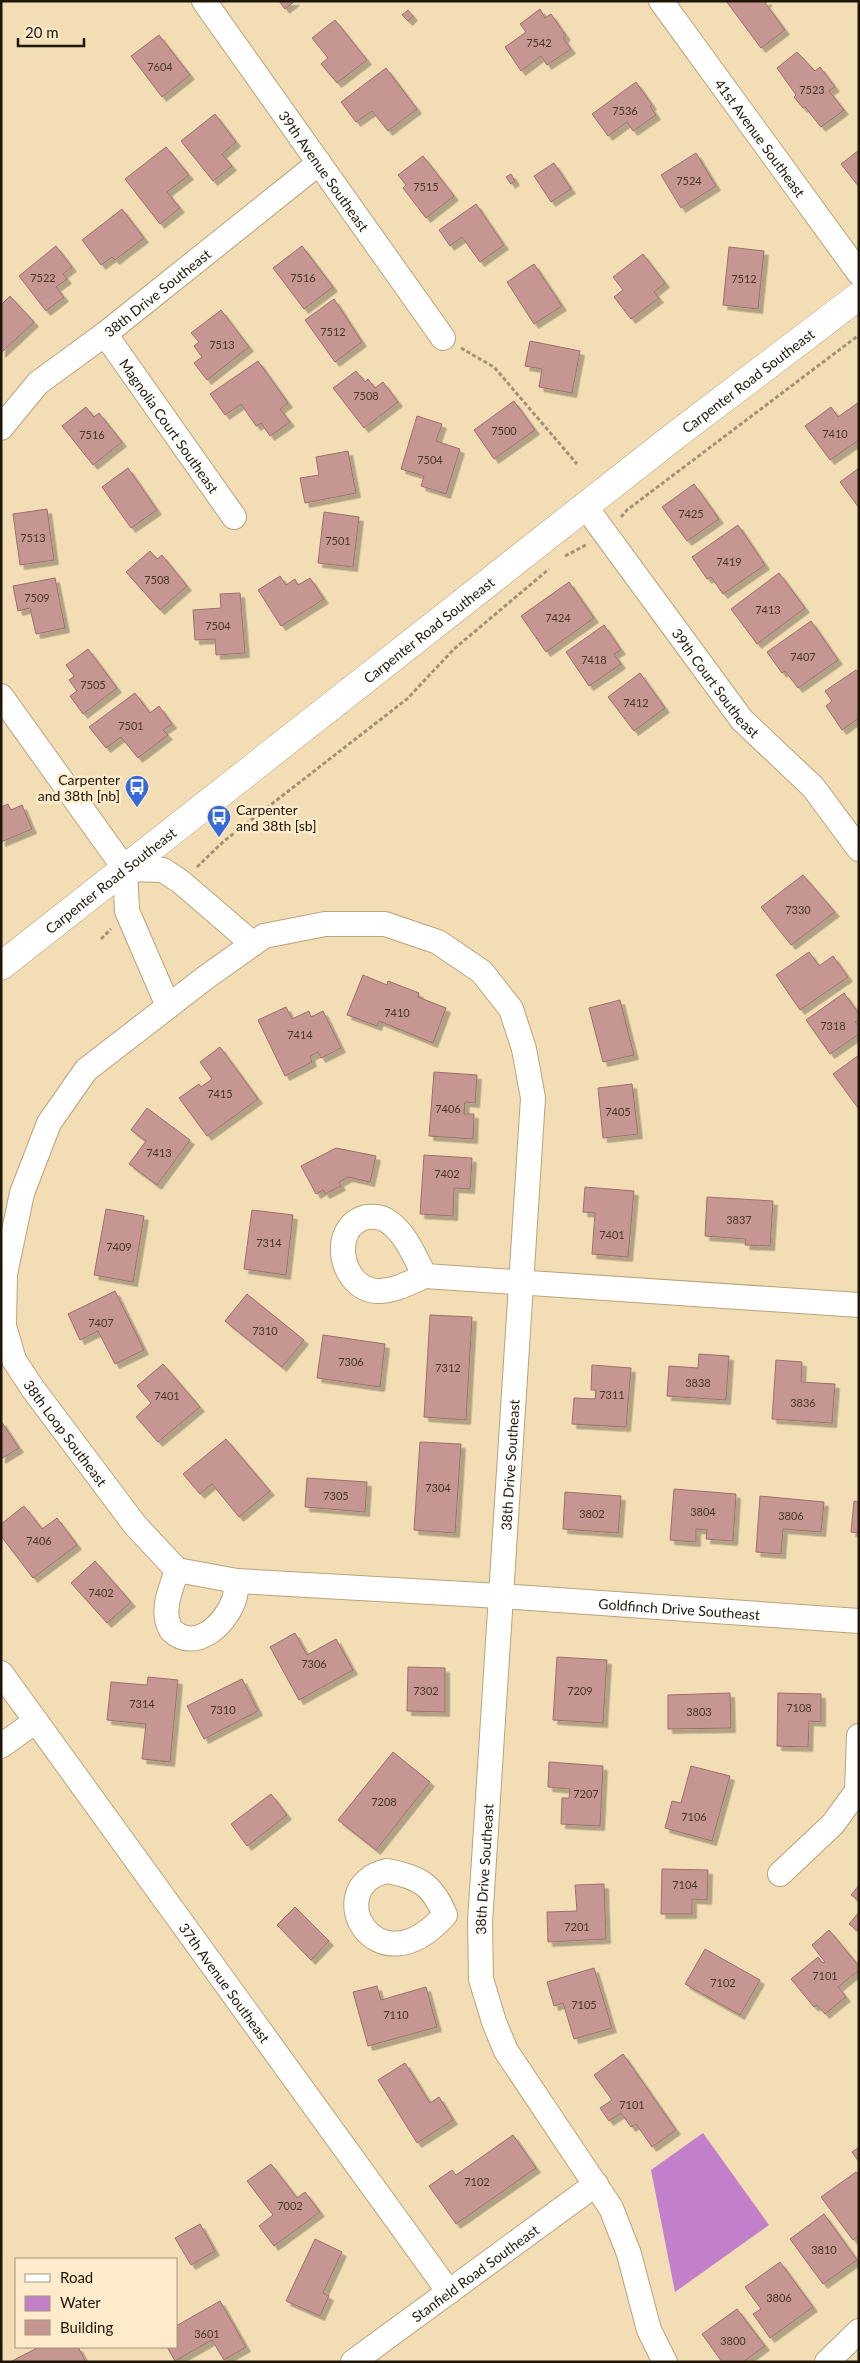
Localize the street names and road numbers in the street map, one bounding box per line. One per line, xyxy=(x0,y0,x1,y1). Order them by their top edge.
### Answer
street label: 41st Avenue Southeast xyxy=(712,75,809,200)
street label: 39th Avenue Southeast xyxy=(276,107,373,234)
street label: 38th Drive Southeast xyxy=(101,245,214,340)
street label: Carpenter Road Southeast xyxy=(678,325,817,436)
street label: Magnolia Court Southeast xyxy=(116,355,223,496)
street label: Carpenter Road Southeast xyxy=(360,573,497,686)
street label: 39th Court Southeast xyxy=(669,625,763,741)
street label: Carpenter Road Southeast xyxy=(42,823,179,937)
street label: 38th Loop Southeast xyxy=(21,1376,111,1489)
street label: 38th Drive Southeast xyxy=(497,1399,522,1531)
street label: Goldfinch Drive Southeast xyxy=(598,1594,761,1623)
street label: 38th Drive Southeast xyxy=(471,1803,496,1935)
street label: 37th Avenue Southeast xyxy=(176,1919,274,2046)
street label: Stanfield Road Southeast xyxy=(408,2221,542,2325)

